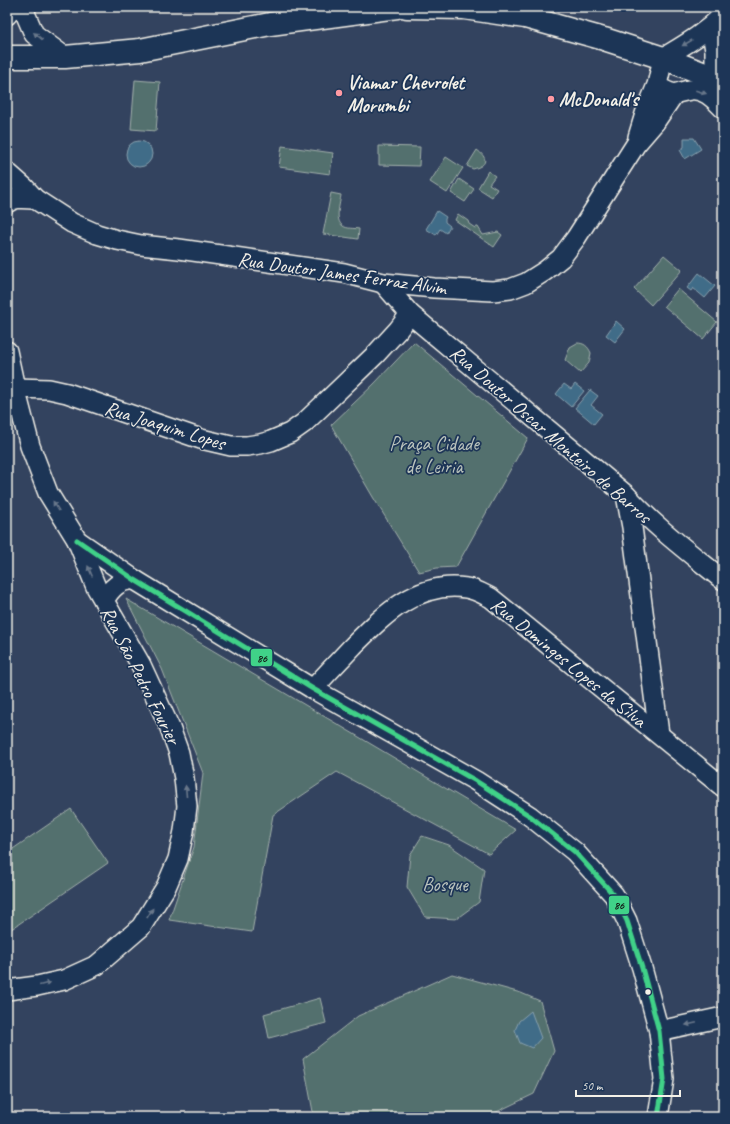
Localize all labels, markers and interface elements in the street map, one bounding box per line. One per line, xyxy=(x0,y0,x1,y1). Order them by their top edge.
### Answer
one-way arrow xyxy=(33,32,43,40)
one-way arrow xyxy=(681,40,693,47)
place label: Viamar Chevrolet Morumbi xyxy=(347,70,466,118)
place label: McDonald's xyxy=(559,87,640,112)
marker: Viamar Chevrolet Morumbi xyxy=(334,88,344,98)
one-way arrow xyxy=(696,89,708,95)
marker: McDonald's xyxy=(546,94,556,104)
street label: Rua Doutor James Ferraz Alvim xyxy=(236,246,450,301)
street label: Rua Doutor Oscar Monteiro de Barros xyxy=(445,340,658,530)
street label: Rua Joaquim Lopes xyxy=(102,395,230,456)
park label: Praça Cidade de Leiria xyxy=(389,431,480,479)
one-way arrow xyxy=(52,501,60,511)
one-way arrow xyxy=(86,564,92,576)
street label: Rua Domingos Lopes da Silva xyxy=(486,592,653,734)
street label: Rua São Pedro Fourier xyxy=(95,602,187,750)
line badge: 86 xyxy=(250,648,273,667)
text: 86 xyxy=(257,651,268,665)
one-way arrow xyxy=(182,785,189,797)
park label: Bosque xyxy=(422,872,469,897)
line badge: 86 xyxy=(608,895,630,915)
text: 86 xyxy=(614,898,625,912)
one-way arrow xyxy=(146,908,154,918)
one-way arrow xyxy=(40,981,52,987)
unlabelled marker xyxy=(643,987,653,997)
one-way arrow xyxy=(685,1021,697,1027)
scale bar xyxy=(576,1072,680,1098)
text: 50 m xyxy=(582,1078,604,1094)

